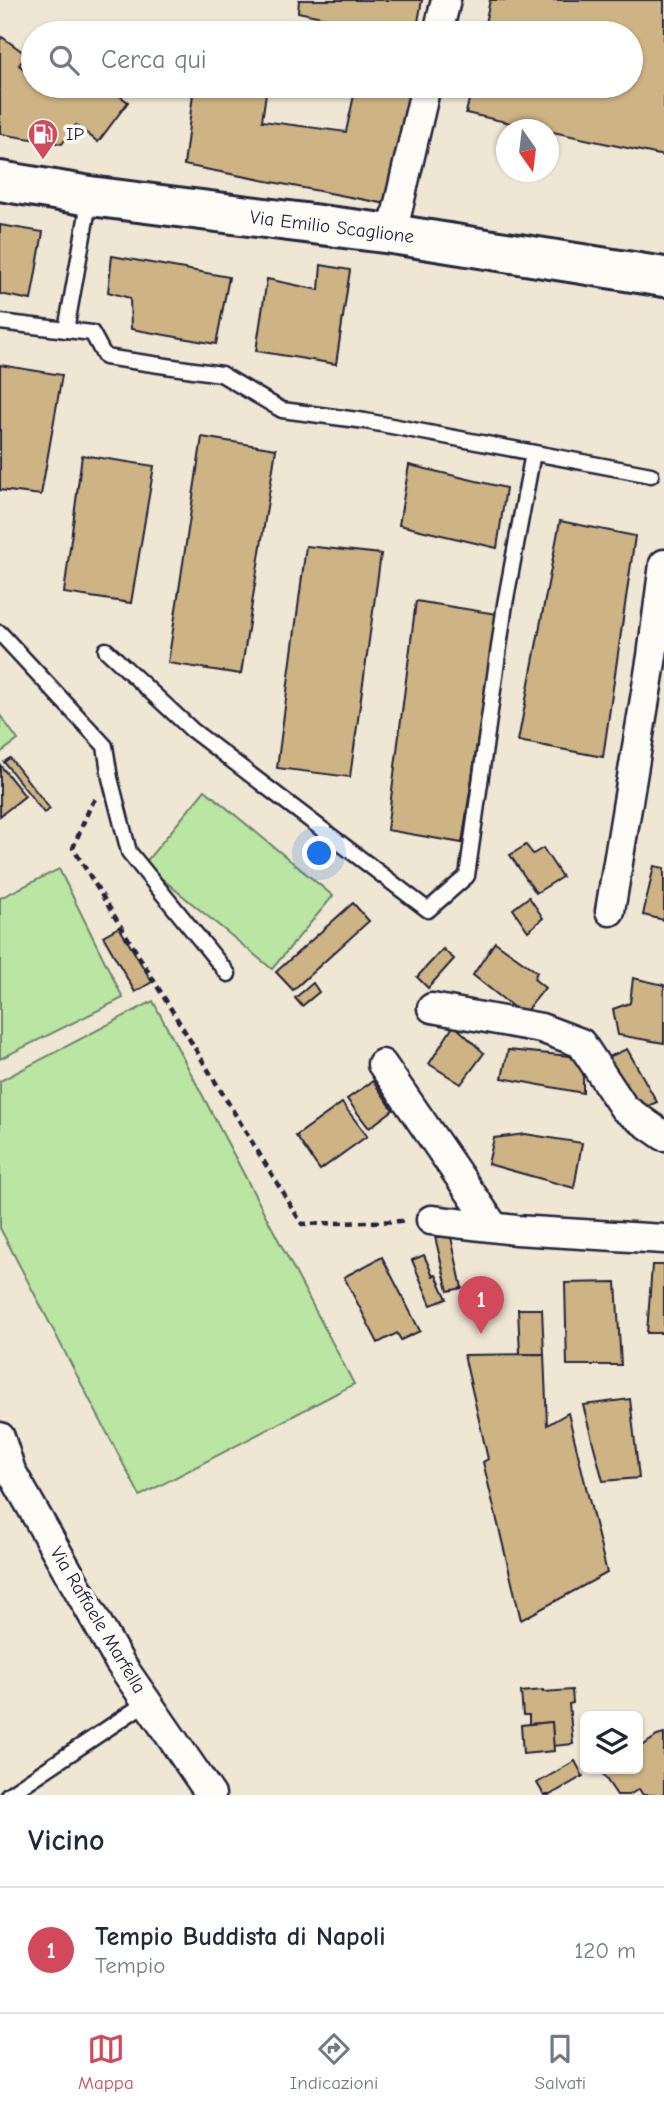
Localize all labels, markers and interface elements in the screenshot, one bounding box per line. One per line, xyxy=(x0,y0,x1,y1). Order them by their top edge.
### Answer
search box xyxy=(21,21,643,98)
icon: search xyxy=(45,41,83,79)
text: Cerca qui xyxy=(101,45,207,75)
fuel station icon: IP xyxy=(26,117,60,161)
north arrow xyxy=(496,119,559,182)
place label: IP xyxy=(66,123,84,145)
street label: Via Emilio Scaglione xyxy=(249,206,415,248)
your location xyxy=(302,836,336,870)
pin: 1 xyxy=(458,1276,504,1334)
street label: Via Raffaele Marfella xyxy=(46,1543,150,1697)
map controls xyxy=(580,1711,643,1774)
button: layers xyxy=(580,1711,643,1774)
text: Vicino xyxy=(28,1823,105,1858)
text: Tempio Buddista di Napoli xyxy=(95,1922,386,1952)
text: 1 xyxy=(46,1937,56,1964)
text: 120 m xyxy=(574,1937,636,1964)
text: Tempio xyxy=(95,1952,165,1979)
tab: Mappa xyxy=(78,2030,134,2094)
tab: Indicazioni xyxy=(290,2030,378,2094)
tab: Salvati xyxy=(534,2030,586,2094)

